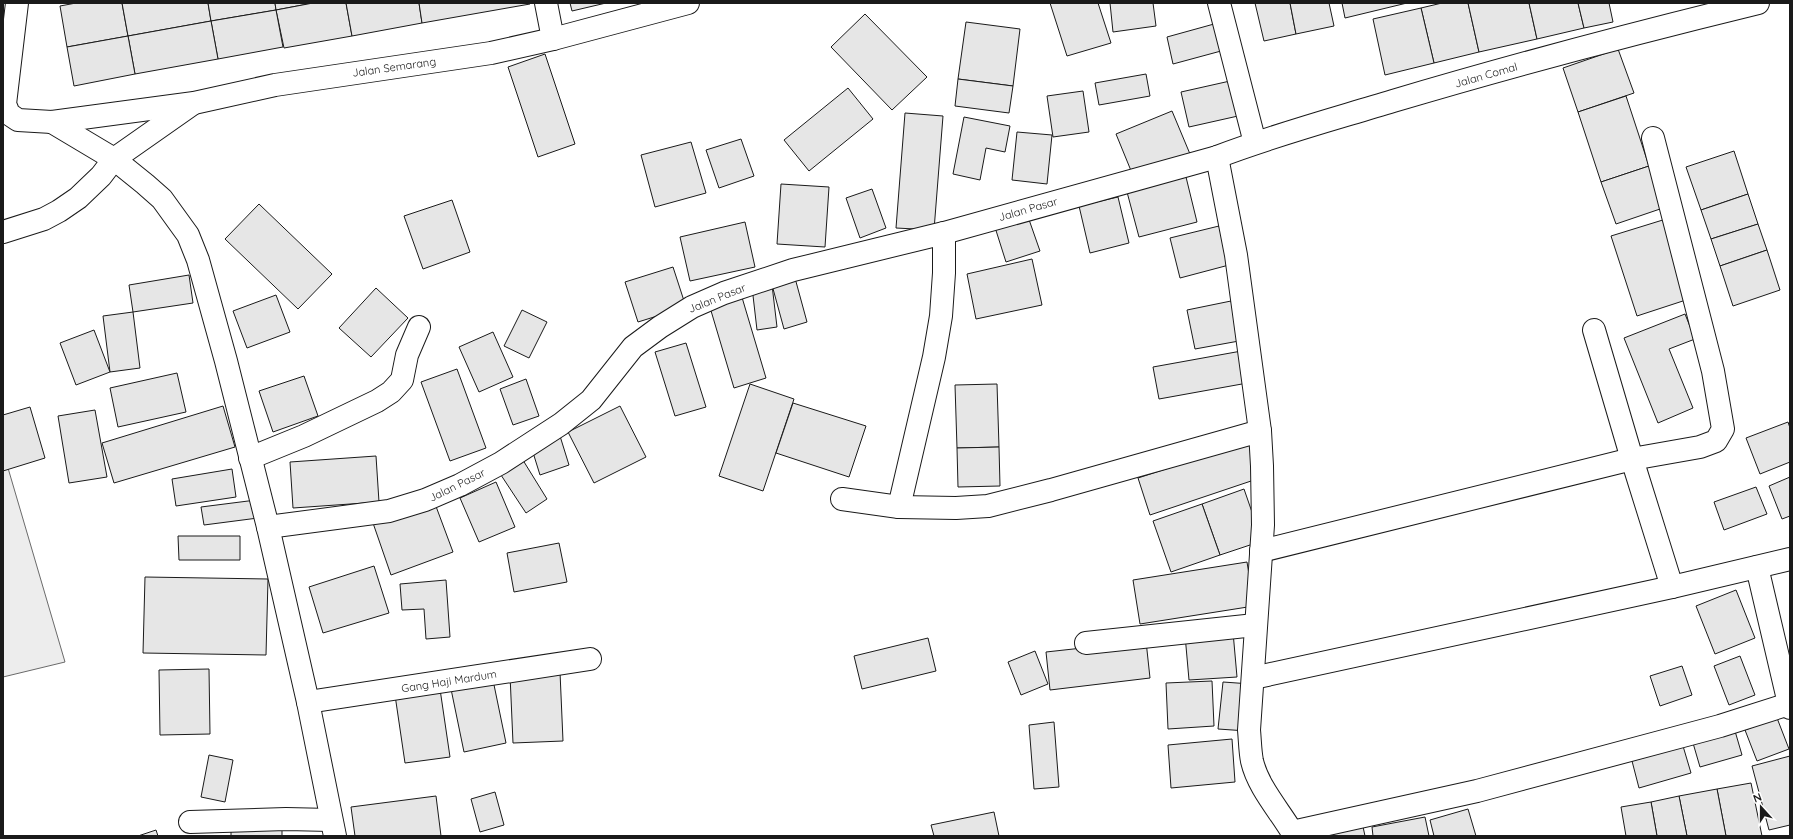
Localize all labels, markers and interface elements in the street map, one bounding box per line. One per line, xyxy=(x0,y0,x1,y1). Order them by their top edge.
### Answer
street label: Jalan Semarang xyxy=(351,54,437,80)
street label: Jalan Comal xyxy=(1453,59,1519,91)
street label: Jalan Pasar xyxy=(997,194,1060,224)
street label: Jalan Pasar xyxy=(686,280,749,316)
street label: Jalan Pasar xyxy=(427,465,488,505)
street label: Gang Haji Mardum xyxy=(400,667,498,695)
north arrow xyxy=(1741,787,1781,827)
text: N xyxy=(1751,790,1764,806)

